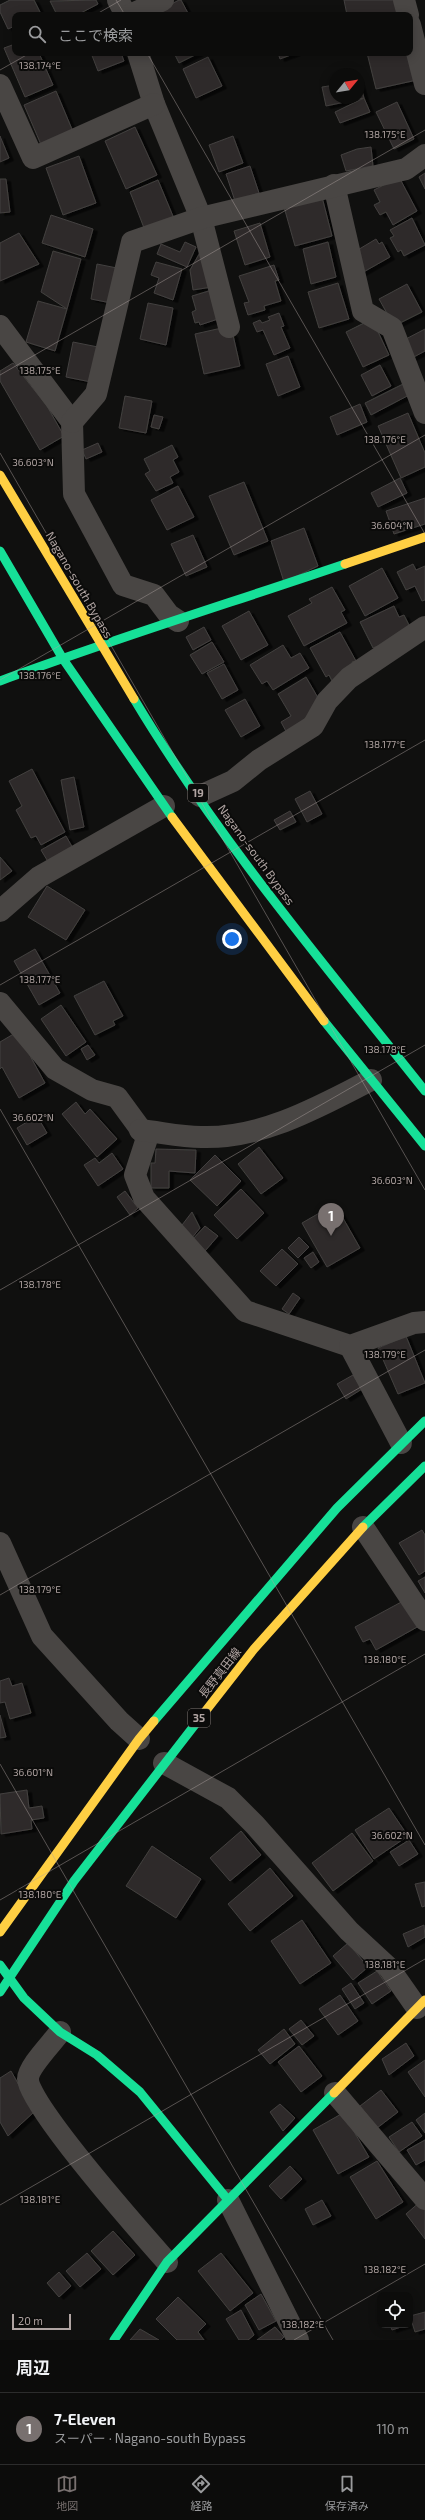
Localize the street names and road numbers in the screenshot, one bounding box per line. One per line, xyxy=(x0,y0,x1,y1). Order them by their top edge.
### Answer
street label: Nagano-south Bypass xyxy=(44,529,116,640)
road number: 19 xyxy=(188,784,208,802)
street label: Nagano-south Bypass xyxy=(216,801,298,907)
street label: 長野真田線 xyxy=(195,1644,243,1700)
road number: 35 xyxy=(188,1709,210,1727)

